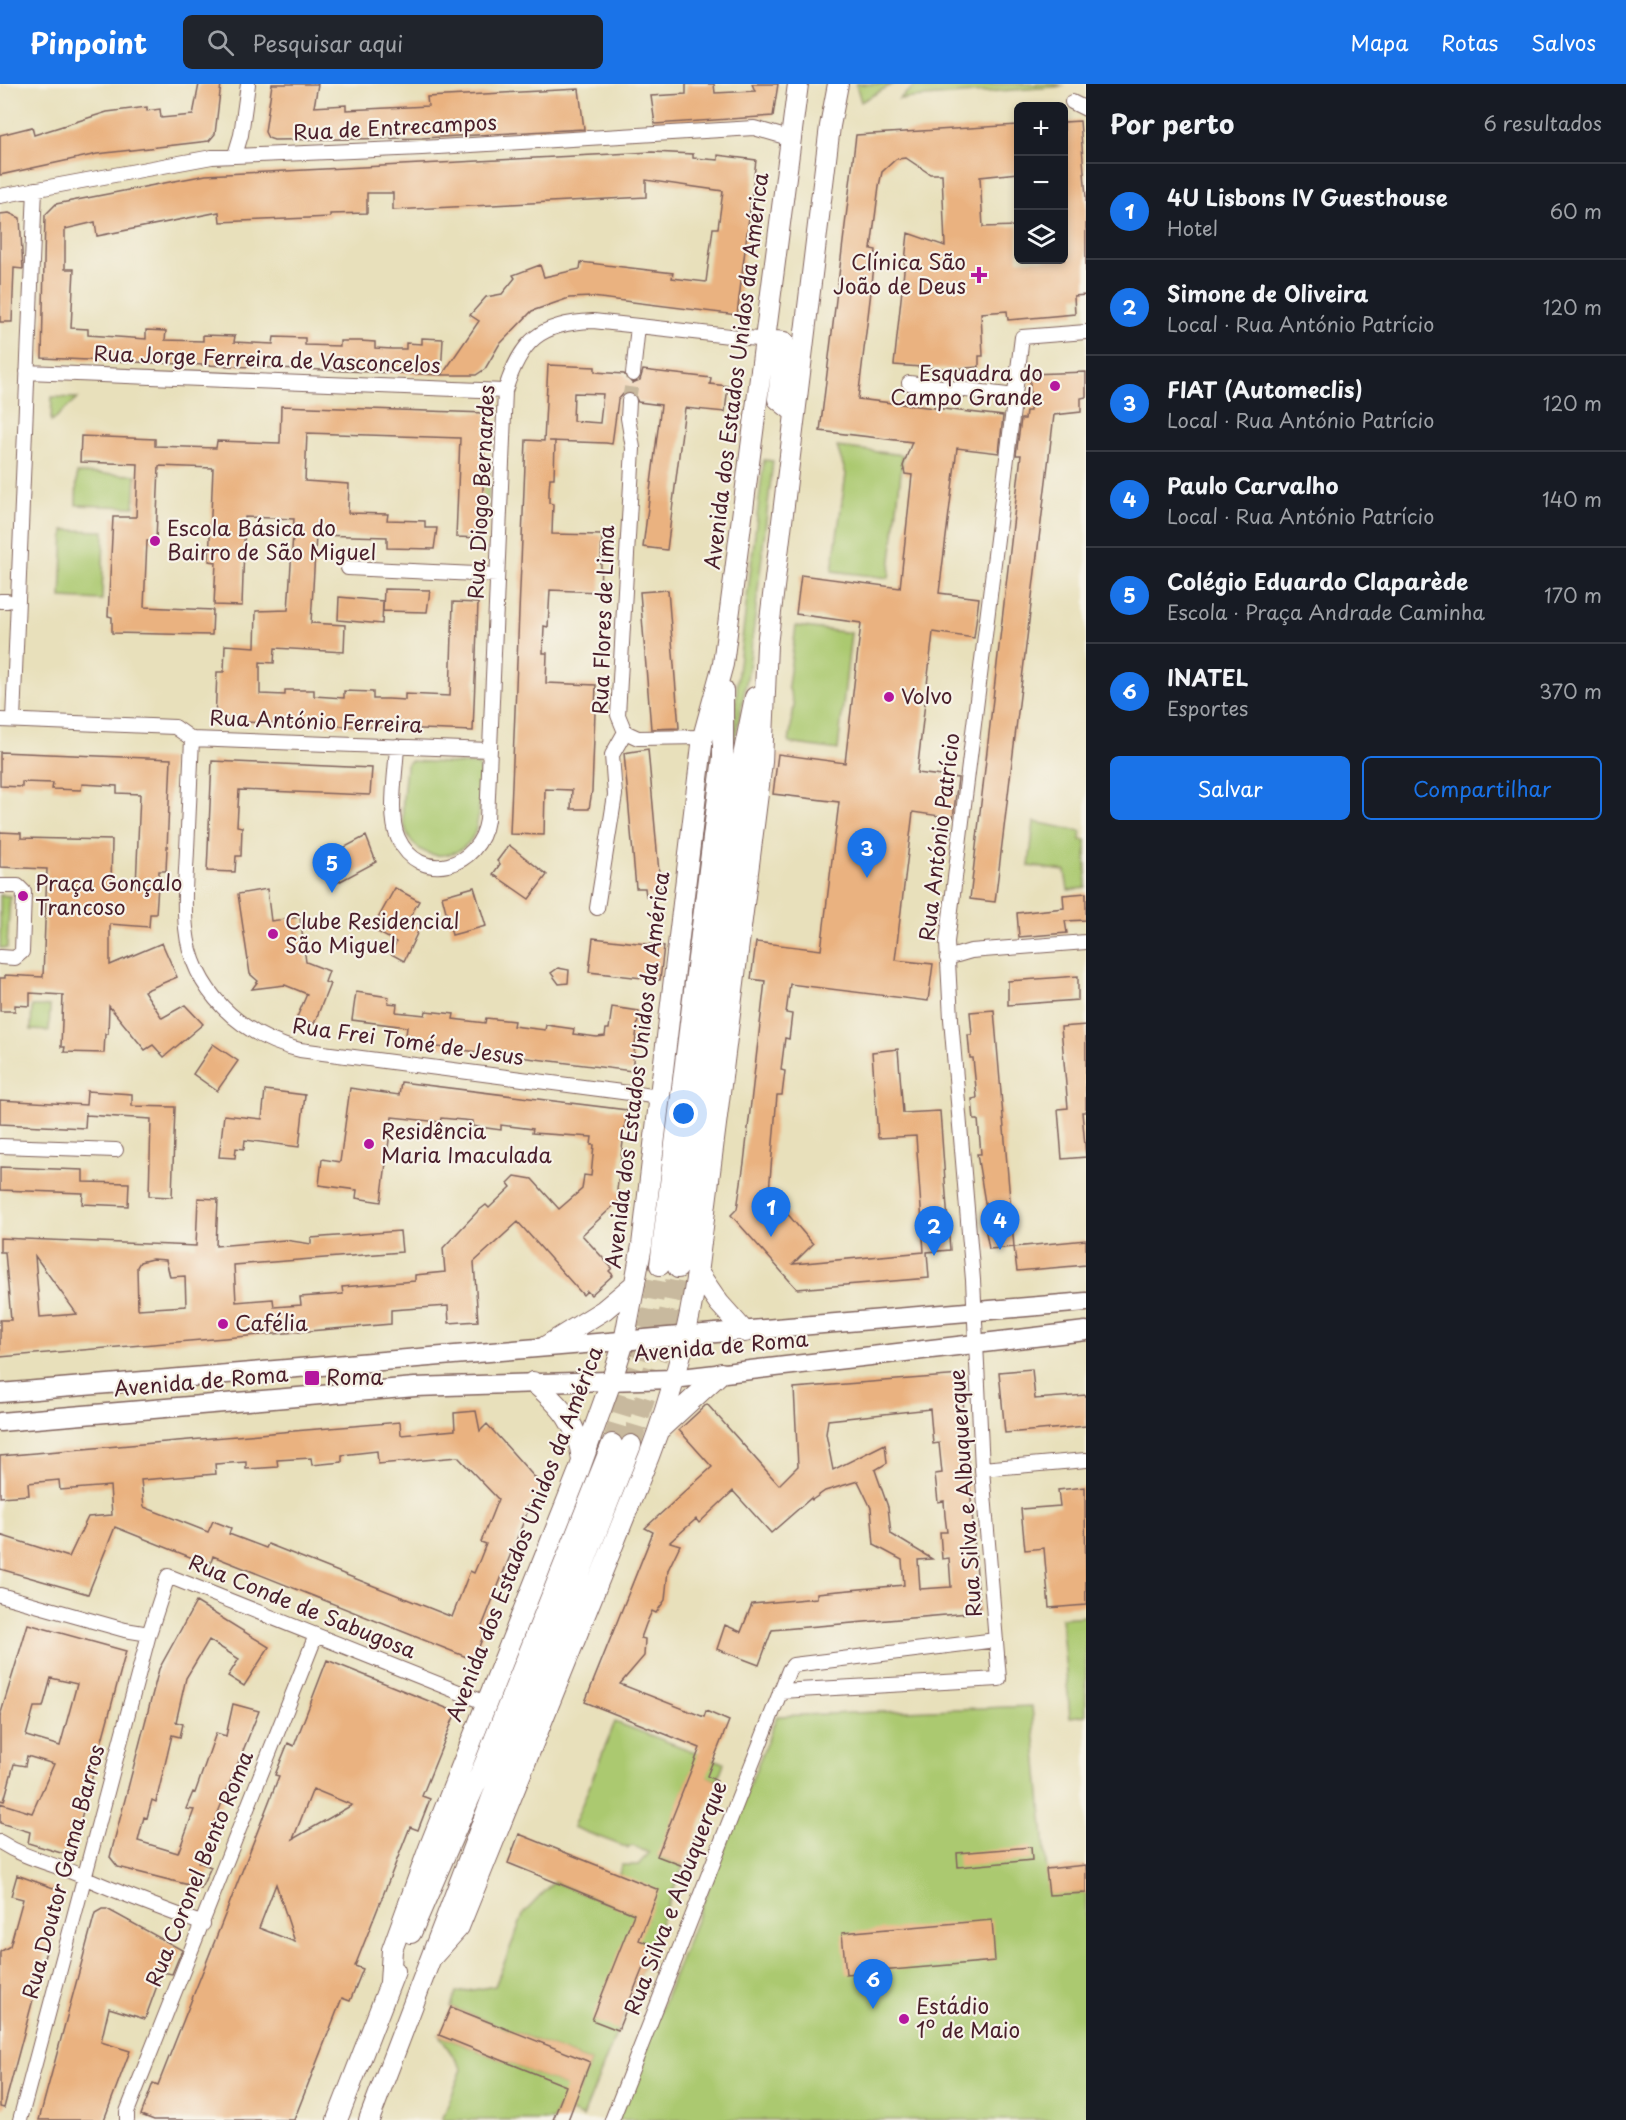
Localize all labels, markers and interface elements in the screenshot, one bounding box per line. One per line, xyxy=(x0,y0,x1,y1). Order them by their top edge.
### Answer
search box xyxy=(183,15,603,69)
text: Pinpoint xyxy=(30,21,147,64)
icon: search xyxy=(204,26,237,59)
text: Pesquisar aqui xyxy=(252,26,403,59)
text: Mapa xyxy=(1351,26,1408,58)
text: Rotas xyxy=(1441,26,1498,58)
text: Salvos xyxy=(1531,26,1596,58)
map controls xyxy=(1014,102,1068,264)
button: + xyxy=(1014,102,1068,156)
text: Por perto xyxy=(1110,104,1234,143)
street label: Rua de Entrecampos xyxy=(292,105,498,147)
text: 6 resultados xyxy=(1483,108,1602,138)
button: − xyxy=(1014,156,1068,210)
street label: Avenida dos Estados Unidos da América xyxy=(695,170,775,571)
text: 4U Lisbons IV Guesthouse xyxy=(1167,180,1448,213)
text: 1 xyxy=(1125,196,1134,226)
text: 60 m xyxy=(1550,196,1602,226)
button: layers xyxy=(1014,210,1068,264)
text: Hotel xyxy=(1167,213,1218,243)
place label: Clínica São João de Deus xyxy=(833,245,966,301)
marker: Clínica São João de Deus xyxy=(970,266,988,284)
text: Simone de Oliveira xyxy=(1167,276,1368,309)
text: 2 xyxy=(1122,292,1137,322)
text: 120 m xyxy=(1543,292,1602,322)
text: Local · Rua António Patrício xyxy=(1167,309,1434,339)
street label: Rua Jorge Ferreira de Vasconcelos xyxy=(93,336,441,380)
place label: Esquadra do Campo Grande xyxy=(890,356,1043,412)
text: FIAT (Automeclis) xyxy=(1167,372,1363,405)
marker: Esquadra do Campo Grande xyxy=(1048,379,1062,393)
street label: Rua Diogo Bernardes xyxy=(458,384,502,600)
text: 3 xyxy=(1123,388,1136,418)
text: 120 m xyxy=(1543,388,1602,418)
text: Local · Rua António Patrício xyxy=(1167,405,1434,435)
text: Paulo Carvalho xyxy=(1167,468,1338,501)
text: 4 xyxy=(1123,484,1136,514)
text: 140 m xyxy=(1542,484,1602,514)
text: Local · Rua António Patrício xyxy=(1167,501,1434,531)
place label: Escola Básica do Bairro de São Miguel xyxy=(167,511,376,567)
street label: Rua Flores de Lima xyxy=(583,524,621,715)
marker: Escola Básica do Bairro de São Miguel xyxy=(148,534,162,548)
text: Colégio Eduardo Claparède xyxy=(1167,564,1468,597)
text: 5 xyxy=(1123,580,1136,610)
text: 170 m xyxy=(1544,580,1602,610)
text: Escola · Praça Andrade Caminha xyxy=(1167,597,1485,627)
text: INATEL xyxy=(1167,660,1248,693)
text: 6 xyxy=(1122,676,1137,706)
text: 370 m xyxy=(1539,676,1602,706)
place label: Volvo xyxy=(901,679,953,711)
marker: Volvo xyxy=(882,690,896,704)
text: Esportes xyxy=(1167,693,1248,723)
street label: Rua António Ferreira xyxy=(209,700,424,740)
street label: Rua António Patrício xyxy=(909,731,967,943)
button: Salvar xyxy=(1110,756,1350,820)
button: Compartilhar xyxy=(1362,756,1602,820)
pin: 3 xyxy=(848,828,886,878)
pin: 5 xyxy=(312,844,352,893)
place label: Praça Gonçalo Trancoso xyxy=(35,866,182,922)
street label: Avenida dos Estados Unidos da América xyxy=(596,869,676,1270)
marker: Praça Gonçalo Trancoso xyxy=(16,889,30,903)
place label: Clube Residencial São Miguel xyxy=(285,904,460,960)
marker: Clube Residencial São Miguel xyxy=(266,927,280,941)
street label: Rua Frei Tomé de Jesus xyxy=(290,1008,526,1072)
your location xyxy=(669,1099,698,1128)
place label: Residência Maria Imaculada xyxy=(381,1114,552,1170)
marker: Residência Maria Imaculada xyxy=(362,1137,376,1151)
pin: 1 xyxy=(752,1188,790,1237)
pin: 4 xyxy=(980,1200,1020,1250)
pin: 2 xyxy=(914,1206,954,1256)
place label: Cafélia xyxy=(235,1306,308,1338)
marker: Cafélia xyxy=(216,1317,230,1331)
street label: Avenida de Roma xyxy=(632,1321,809,1369)
street label: Avenida dos Estados Unidos da América xyxy=(437,1340,610,1726)
street label: Avenida de Roma xyxy=(112,1356,289,1404)
place label: Roma xyxy=(326,1360,383,1392)
street label: Rua Silva e Albuquerque xyxy=(939,1368,989,1618)
marker: Roma xyxy=(303,1369,321,1387)
street label: Rua Conde de Sabugosa xyxy=(184,1545,421,1665)
street label: Rua Doutor Gama Barros xyxy=(13,1741,111,2002)
street label: Rua Coronel Bento Roma xyxy=(136,1745,260,1991)
street label: Rua Silva e Albuquerque xyxy=(615,1776,734,2019)
pin: 6 xyxy=(854,1960,892,2009)
place label: Estádio 1º de Maio xyxy=(916,1989,1020,2045)
marker: Estádio 1º de Maio xyxy=(897,2012,911,2026)

